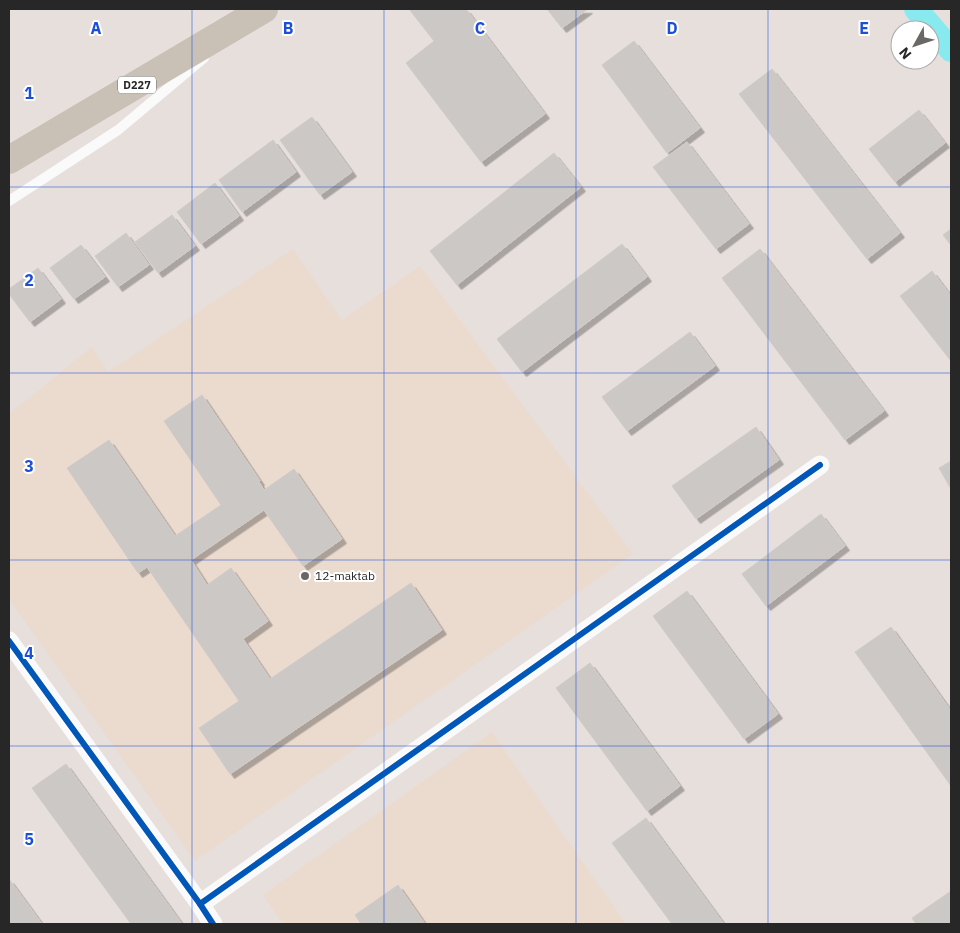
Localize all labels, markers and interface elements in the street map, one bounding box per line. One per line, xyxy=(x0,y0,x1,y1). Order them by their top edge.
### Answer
text: A xyxy=(91,18,102,38)
text: B xyxy=(283,18,294,38)
text: C xyxy=(475,18,485,38)
text: D xyxy=(666,18,678,38)
text: E xyxy=(859,18,869,38)
north arrow xyxy=(890,20,940,70)
text: N xyxy=(895,44,915,63)
road number: D227 xyxy=(118,76,156,94)
text: 1 xyxy=(24,83,34,103)
text: 2 xyxy=(24,270,34,290)
text: 3 xyxy=(24,456,34,476)
place label: 12-maktab xyxy=(315,568,375,583)
marker: 12-maktab xyxy=(299,570,311,582)
text: 4 xyxy=(24,643,34,663)
text: 5 xyxy=(24,829,34,849)

